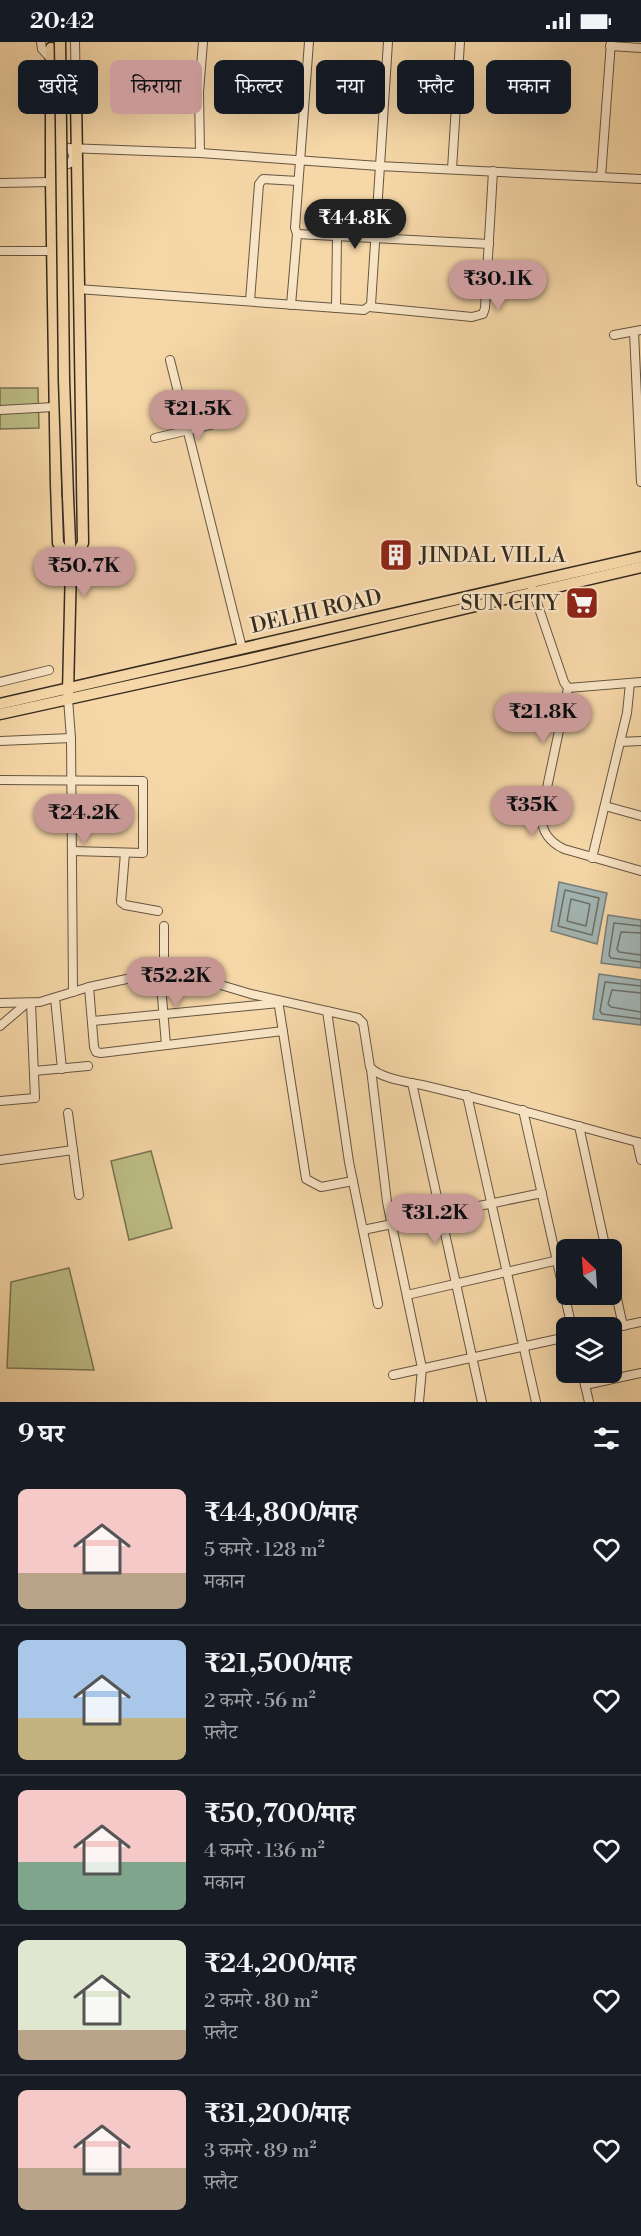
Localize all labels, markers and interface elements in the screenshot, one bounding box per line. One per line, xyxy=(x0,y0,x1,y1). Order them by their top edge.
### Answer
text: 20:42 xyxy=(30,8,94,35)
chip: खरीदें xyxy=(18,60,98,114)
chip: किराया xyxy=(110,60,202,114)
chip: फ़िल्टर xyxy=(214,60,304,114)
chip: नया xyxy=(316,60,385,114)
chip: फ़्लैट xyxy=(397,60,474,114)
chip: मकान xyxy=(486,60,571,114)
pin: ₹44.8K xyxy=(306,199,404,250)
text: ₹44.8K xyxy=(318,206,392,231)
pin: ₹30.1K xyxy=(449,260,547,311)
text: ₹30.1K xyxy=(463,267,533,292)
pin: ₹21.5K xyxy=(149,390,247,441)
text: ₹21.5K xyxy=(164,397,232,422)
building icon: JINDAL VILLA xyxy=(378,537,414,573)
place label: JINDAL VILLA xyxy=(418,543,567,569)
pin: ₹50.7K xyxy=(35,547,133,598)
text: ₹50.7K xyxy=(48,554,120,579)
street label: DELHI ROAD xyxy=(248,584,385,640)
supermarket icon: SUN CITY xyxy=(564,585,600,621)
place label: SUN CITY xyxy=(461,591,560,617)
pin: ₹21.8K xyxy=(494,693,592,744)
text: ₹21.8K xyxy=(508,700,578,725)
pin: ₹35K xyxy=(496,786,568,837)
text: ₹35K xyxy=(506,793,558,818)
pin: ₹24.2K xyxy=(35,794,133,845)
text: ₹24.2K xyxy=(48,801,120,826)
pin: ₹52.2K xyxy=(127,957,225,1008)
text: ₹52.2K xyxy=(140,964,212,989)
pin: ₹31.2K xyxy=(386,1194,484,1245)
text: ₹31.2K xyxy=(401,1201,469,1226)
north arrow xyxy=(556,1239,622,1305)
map controls xyxy=(556,1239,622,1383)
button: layers xyxy=(556,1317,622,1383)
text: 9 घर xyxy=(18,1418,64,1450)
icon: filters xyxy=(590,1422,623,1455)
text: ₹44,800/माह xyxy=(204,1497,357,1529)
icon: home xyxy=(66,1513,138,1585)
icon: heart xyxy=(590,1533,623,1566)
text: 5 कमरे · 128 m² xyxy=(204,1538,325,1563)
text: मकान xyxy=(204,1570,245,1595)
text: ₹21,500/माह xyxy=(204,1648,351,1680)
icon: home xyxy=(66,1664,138,1736)
icon: heart xyxy=(590,1684,623,1717)
text: 2 कमरे · 56 m² xyxy=(204,1689,316,1714)
text: फ़्लैट xyxy=(204,1721,237,1746)
text: ₹50,700/माह xyxy=(204,1798,355,1830)
icon: home xyxy=(66,1814,138,1886)
icon: heart xyxy=(590,1834,623,1867)
text: 4 कमरे · 136 m² xyxy=(204,1839,325,1864)
text: मकान xyxy=(204,1871,245,1896)
text: ₹24,200/माह xyxy=(204,1948,356,1980)
icon: home xyxy=(66,1964,138,2036)
icon: heart xyxy=(590,1984,623,2017)
text: 2 कमरे · 80 m² xyxy=(204,1989,318,2014)
text: फ़्लैट xyxy=(204,2021,237,2046)
text: ₹31,200/माह xyxy=(204,2098,350,2130)
icon: home xyxy=(66,2114,138,2186)
icon: heart xyxy=(590,2134,623,2167)
text: 3 कमरे · 89 m² xyxy=(204,2139,317,2164)
text: फ़्लैट xyxy=(204,2171,237,2196)

